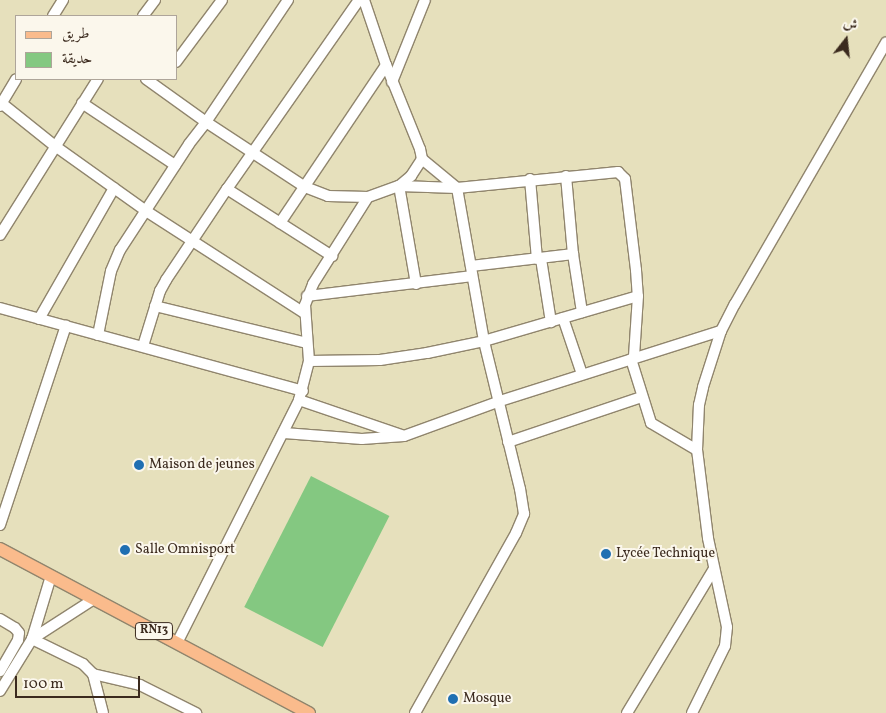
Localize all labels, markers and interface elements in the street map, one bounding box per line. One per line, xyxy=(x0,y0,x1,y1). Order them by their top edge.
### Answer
text: ش xyxy=(841,14,860,36)
legend xyxy=(15,15,178,80)
north arrow xyxy=(821,15,871,65)
text: طريق xyxy=(62,24,89,45)
text: حديقة xyxy=(62,49,92,70)
place label: Maison de jeunes xyxy=(149,457,255,473)
marker: Maison de jeunes xyxy=(133,459,145,471)
place label: Salle Omnisport xyxy=(135,542,235,558)
marker: Salle Omnisport xyxy=(119,544,131,556)
place label: Lycée Technique xyxy=(616,546,715,562)
marker: Lycée Technique xyxy=(600,548,612,560)
road number: RN13 xyxy=(134,622,174,640)
scale bar xyxy=(18,666,142,698)
text: 100 m xyxy=(23,674,63,695)
place label: Mosque xyxy=(463,691,511,707)
marker: Mosque xyxy=(447,693,459,705)

